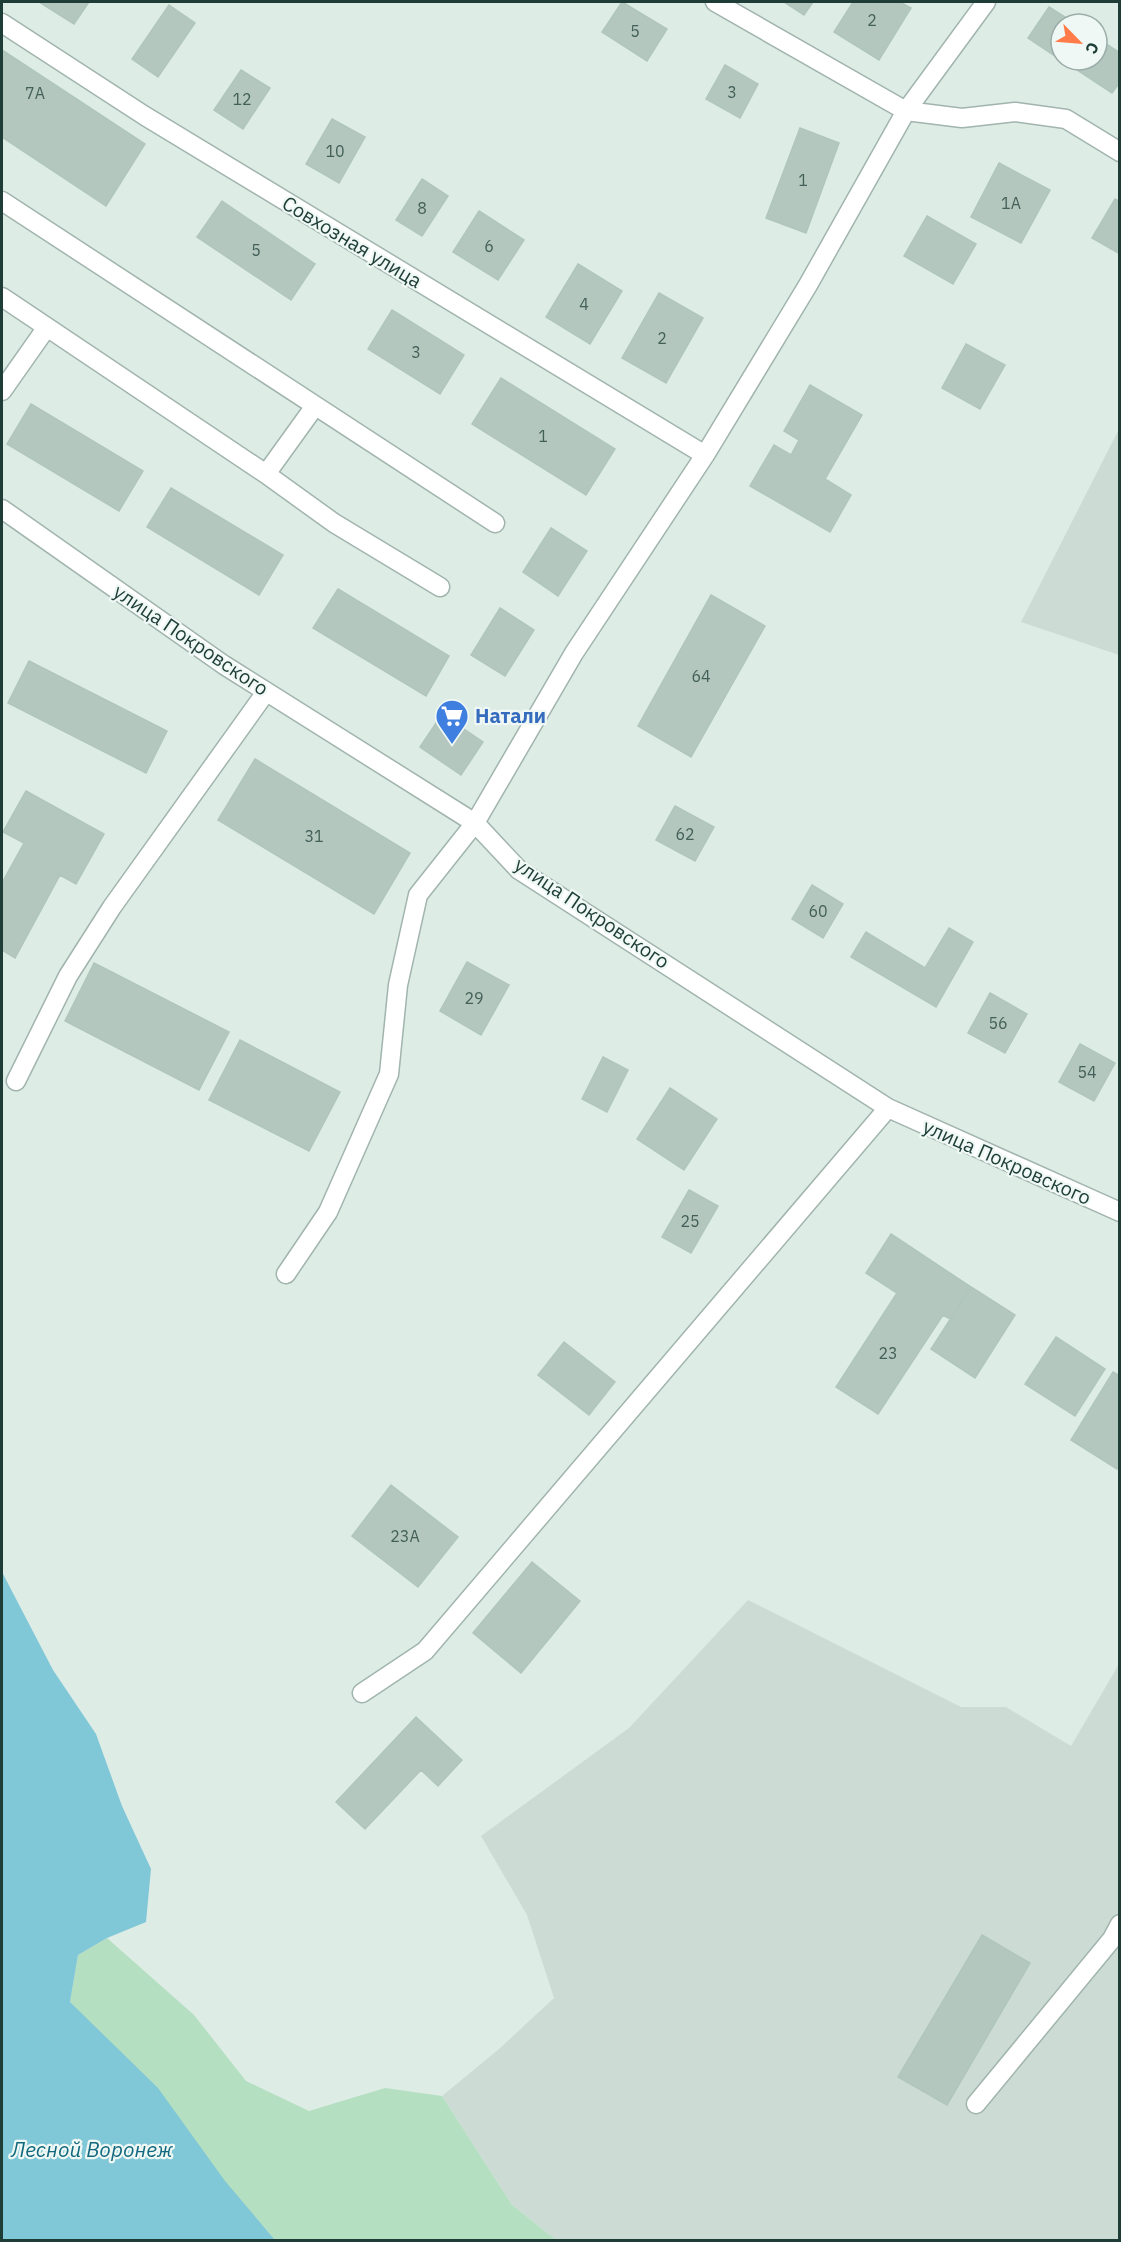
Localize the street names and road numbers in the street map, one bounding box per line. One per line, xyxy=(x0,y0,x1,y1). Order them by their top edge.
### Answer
street label: Совхозная улица xyxy=(277,189,427,294)
street label: улица Покровского xyxy=(108,578,274,702)
street label: улица Покровского xyxy=(509,851,675,975)
street label: улица Покровского xyxy=(919,1112,1096,1211)

